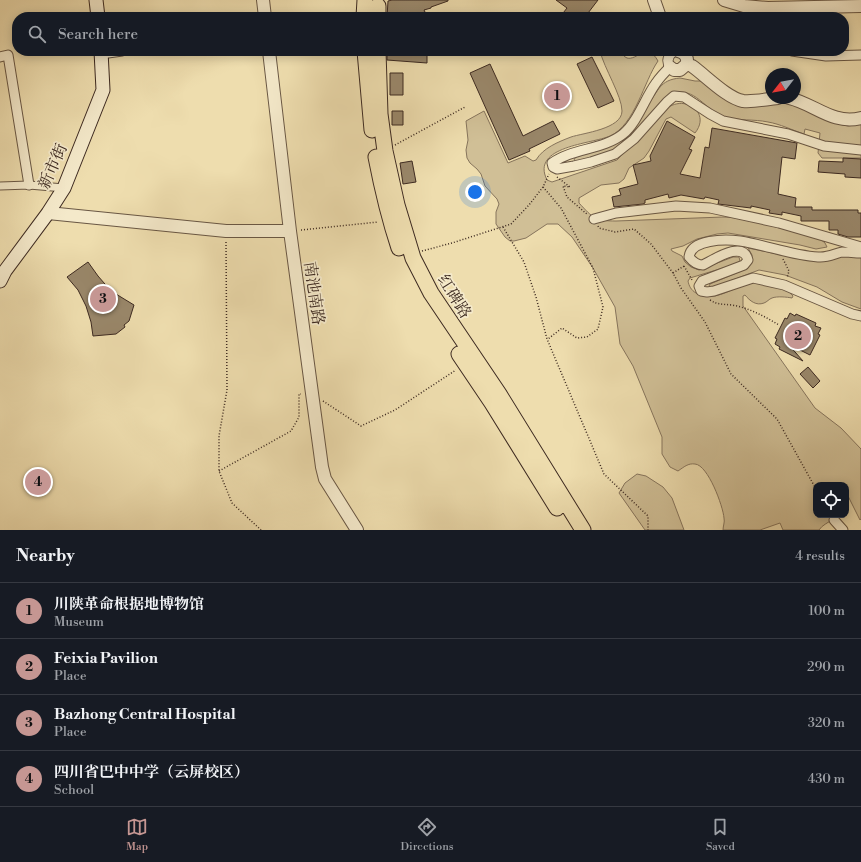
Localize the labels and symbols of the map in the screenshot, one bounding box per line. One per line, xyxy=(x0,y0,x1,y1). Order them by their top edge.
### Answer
north arrow xyxy=(765,68,801,104)
pin: 1 xyxy=(544,81,570,111)
street label: 新市街 xyxy=(34,140,72,192)
your location xyxy=(465,182,485,202)
street label: 南池南路 xyxy=(300,260,328,326)
street label: 红碑路 xyxy=(433,271,475,322)
pin: 3 xyxy=(90,284,116,314)
pin: 2 xyxy=(785,321,811,351)
pin: 4 xyxy=(25,467,51,497)

